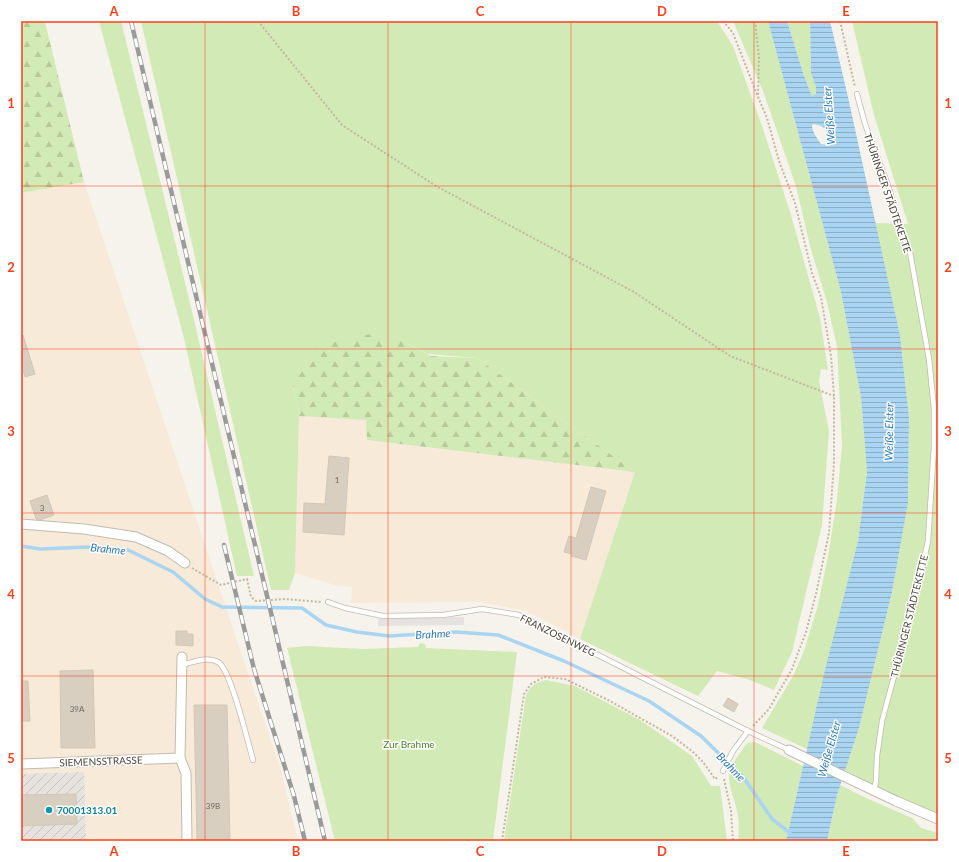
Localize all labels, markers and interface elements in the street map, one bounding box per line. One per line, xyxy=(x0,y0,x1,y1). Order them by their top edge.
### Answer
text: A xyxy=(108,3,119,19)
text: B xyxy=(292,3,301,19)
text: C xyxy=(476,3,485,19)
text: D xyxy=(657,3,667,19)
text: E xyxy=(842,3,850,19)
water label: Weiße Elster xyxy=(820,87,837,145)
text: 1 xyxy=(7,95,15,111)
text: 1 xyxy=(944,95,952,111)
street label: THÜRINGER STÄDTEKETTE xyxy=(862,132,914,255)
text: 2 xyxy=(7,259,15,275)
text: 2 xyxy=(944,259,952,275)
water label: Weiße Elster xyxy=(881,403,896,461)
text: 3 xyxy=(7,423,15,439)
text: 3 xyxy=(944,423,952,439)
house number: 1 xyxy=(335,475,340,485)
house number: 3 xyxy=(40,503,45,513)
water label: Brahme xyxy=(90,540,126,557)
street label: THÜRINGER STÄDTEKETTE xyxy=(888,553,930,679)
text: 4 xyxy=(7,586,15,602)
text: 4 xyxy=(944,586,952,602)
street label: FRANZOSENWEG xyxy=(518,612,598,658)
water label: Brahme xyxy=(415,626,451,641)
house number: 39A xyxy=(70,704,85,714)
water label: Weiße Elster xyxy=(814,719,843,778)
park label: Zur Brahme xyxy=(383,738,435,750)
water label: Brahme xyxy=(714,749,748,784)
text: 5 xyxy=(7,750,15,766)
text: 5 xyxy=(944,750,952,766)
street label: SIEMENSSTRASSE xyxy=(59,754,143,768)
house number: 39B xyxy=(206,801,220,811)
place label: 70001313.01 xyxy=(57,804,118,816)
marker: 70001313.01 xyxy=(44,805,54,815)
text: A xyxy=(108,843,119,859)
text: B xyxy=(292,843,301,859)
text: C xyxy=(476,843,485,859)
text: D xyxy=(657,843,667,859)
text: E xyxy=(842,843,850,859)

